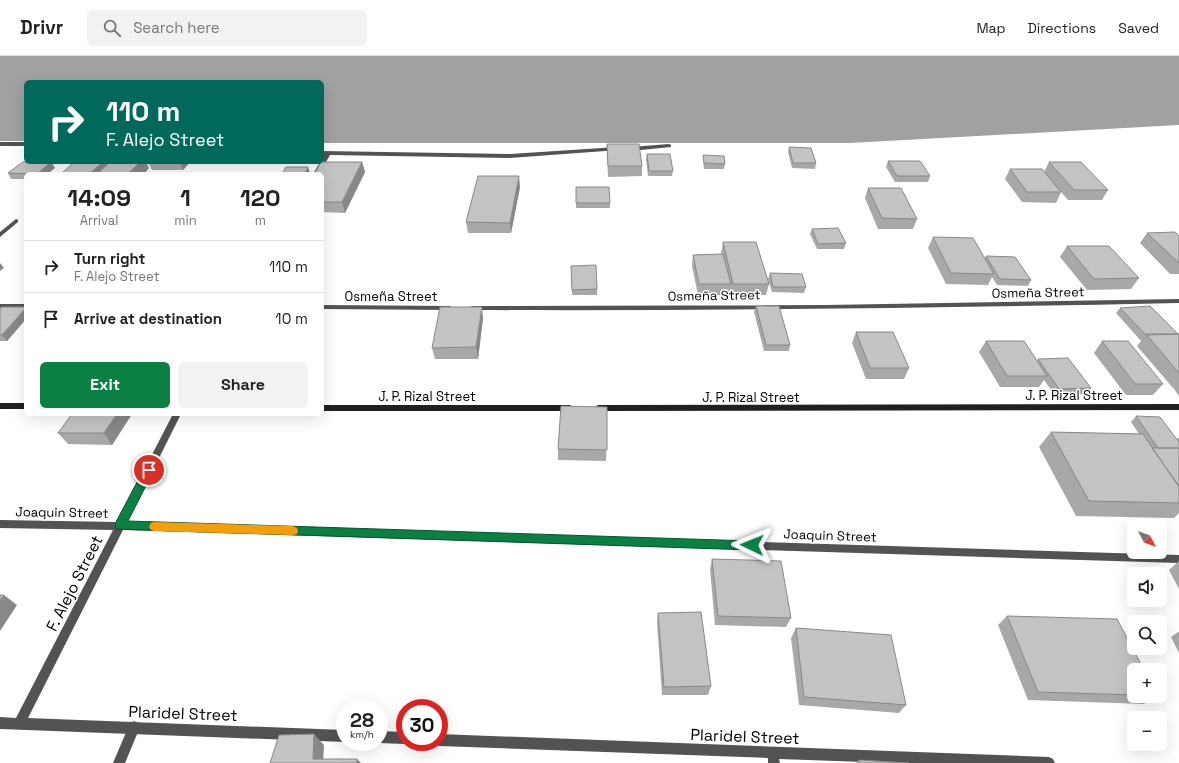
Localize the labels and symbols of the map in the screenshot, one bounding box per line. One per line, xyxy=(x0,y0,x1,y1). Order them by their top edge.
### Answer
street label: Osmeña Street xyxy=(991,283,1085,302)
street label: Osmeña Street xyxy=(667,286,761,305)
street label: Osmeña Street xyxy=(345,288,437,305)
street label: J. P. Rizal Street xyxy=(1025,387,1123,404)
street label: J. P. Rizal Street xyxy=(378,388,476,405)
street label: J. P. Rizal Street xyxy=(702,389,800,406)
pin xyxy=(132,453,166,487)
street label: Joaquin Street xyxy=(15,503,109,522)
north arrow xyxy=(1127,519,1167,559)
position arrow xyxy=(731,524,773,566)
street label: Joaquin Street xyxy=(783,525,877,546)
street label: F. Alejo Street xyxy=(41,532,108,635)
speed limit sign: 30 xyxy=(396,699,448,751)
street label: Plaridel Street xyxy=(128,701,238,726)
street label: Plaridel Street xyxy=(690,724,800,749)

